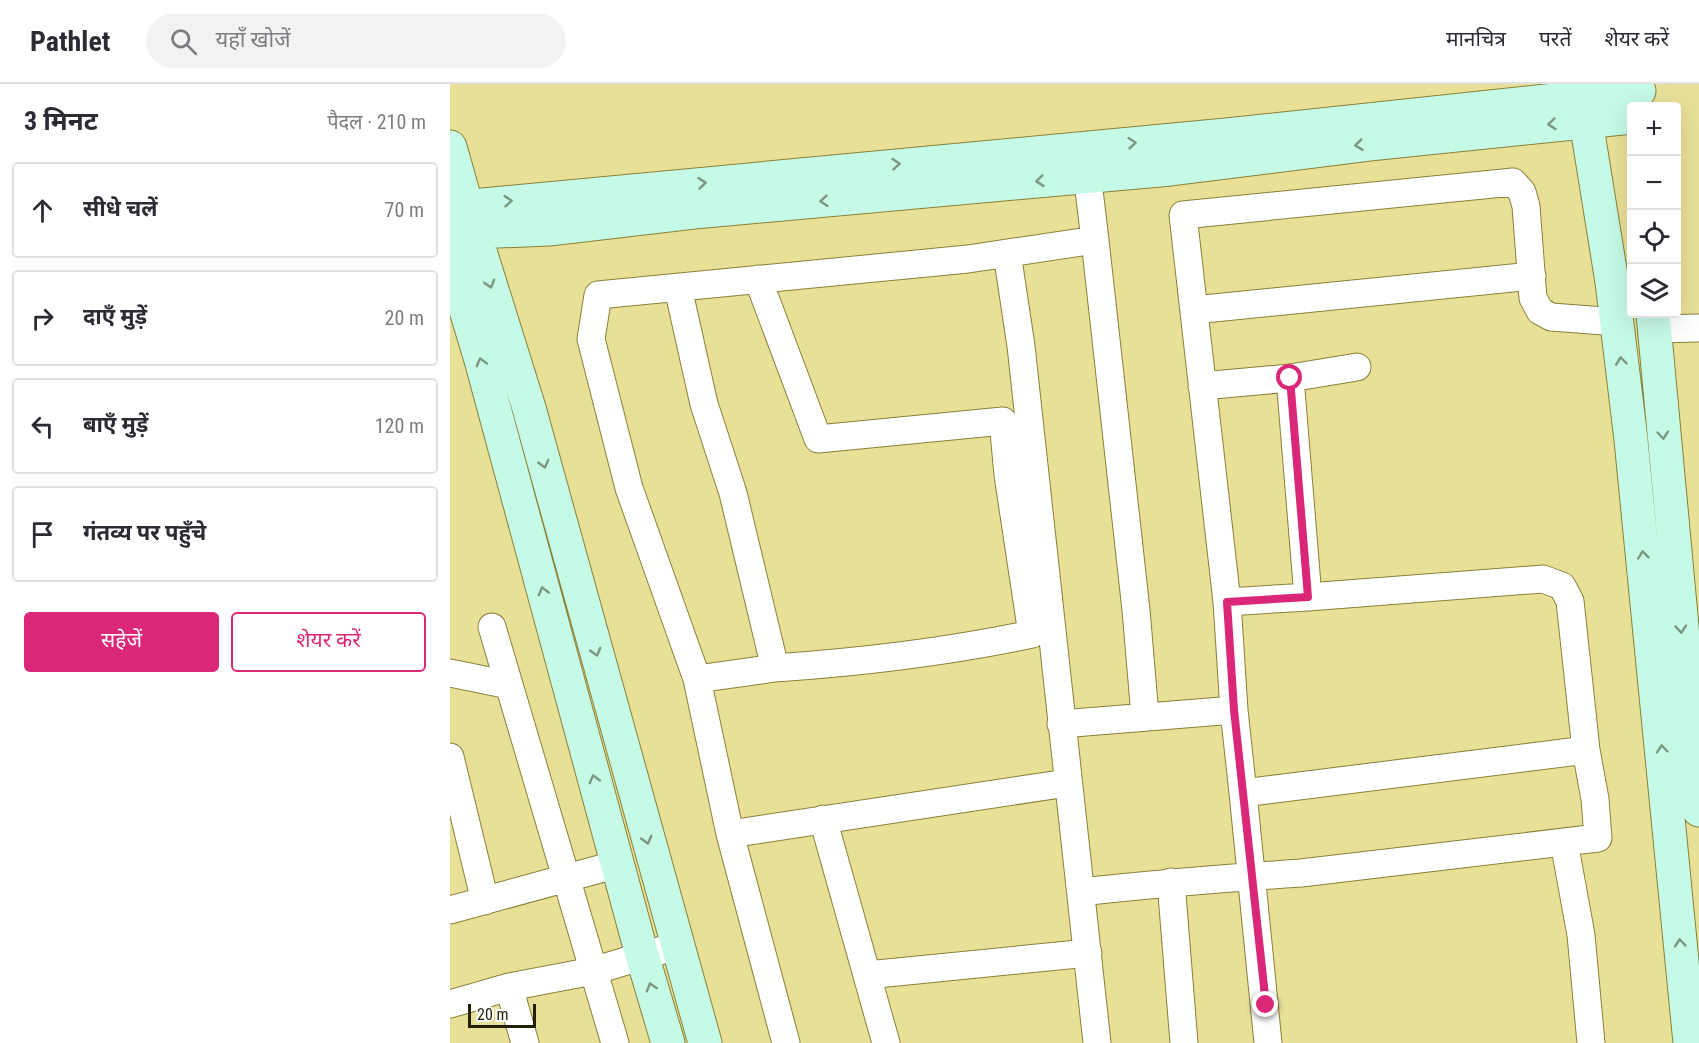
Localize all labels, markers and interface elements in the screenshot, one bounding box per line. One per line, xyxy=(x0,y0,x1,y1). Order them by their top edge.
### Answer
search box xyxy=(146,14,566,68)
text: Pathlet xyxy=(30,25,110,58)
icon: search xyxy=(167,25,200,58)
text: यहाँ खोजें xyxy=(215,27,291,52)
text: मानचित्र xyxy=(1446,27,1506,51)
text: परतें xyxy=(1539,27,1571,51)
text: शेयर करें xyxy=(1604,27,1669,51)
map controls xyxy=(1627,102,1681,318)
button: + xyxy=(1627,102,1681,156)
text: 3 मिनट xyxy=(24,106,98,136)
text: पैदल · 210 m xyxy=(327,110,426,134)
one-way arrow xyxy=(1548,117,1557,129)
one-way arrow xyxy=(1128,137,1137,150)
one-way arrow xyxy=(1354,139,1363,151)
button: − xyxy=(1627,156,1681,210)
one-way arrow xyxy=(892,158,901,171)
one-way arrow xyxy=(1035,174,1044,187)
one-way arrow xyxy=(698,177,707,190)
icon: ahead xyxy=(26,194,59,227)
one-way arrow xyxy=(820,194,829,207)
one-way arrow xyxy=(503,195,513,208)
text: सीधे चलें xyxy=(83,196,157,221)
text: 70 m xyxy=(385,198,424,222)
button: locate xyxy=(1627,210,1681,264)
button: layers xyxy=(1627,264,1681,318)
one-way arrow xyxy=(483,278,495,289)
icon: right xyxy=(26,302,59,335)
text: दाएँ मुड़ें xyxy=(83,304,147,329)
text: 20 m xyxy=(385,306,424,330)
one-way arrow xyxy=(1616,356,1628,366)
one-way arrow xyxy=(476,357,488,368)
route start xyxy=(1276,364,1302,390)
icon: left xyxy=(26,410,59,443)
text: बाएँ मुड़ें xyxy=(83,412,148,437)
text: 120 m xyxy=(375,414,424,438)
one-way arrow xyxy=(1656,430,1669,439)
one-way arrow xyxy=(537,458,549,469)
icon: arrive xyxy=(26,518,59,551)
text: गंतव्य पर पहुँचे xyxy=(83,520,206,545)
one-way arrow xyxy=(1637,550,1650,559)
one-way arrow xyxy=(537,586,550,596)
button: सहेजें xyxy=(24,612,219,672)
button: शेयर करें xyxy=(231,612,426,672)
one-way arrow xyxy=(1674,624,1687,633)
one-way arrow xyxy=(589,646,601,657)
one-way arrow xyxy=(1656,744,1669,753)
one-way arrow xyxy=(589,774,602,784)
one-way arrow xyxy=(640,835,653,845)
one-way arrow xyxy=(1674,938,1687,948)
one-way arrow xyxy=(646,982,658,993)
route end xyxy=(1252,991,1278,1017)
scale bar xyxy=(468,1001,536,1028)
text: 20 m xyxy=(477,1005,509,1024)

